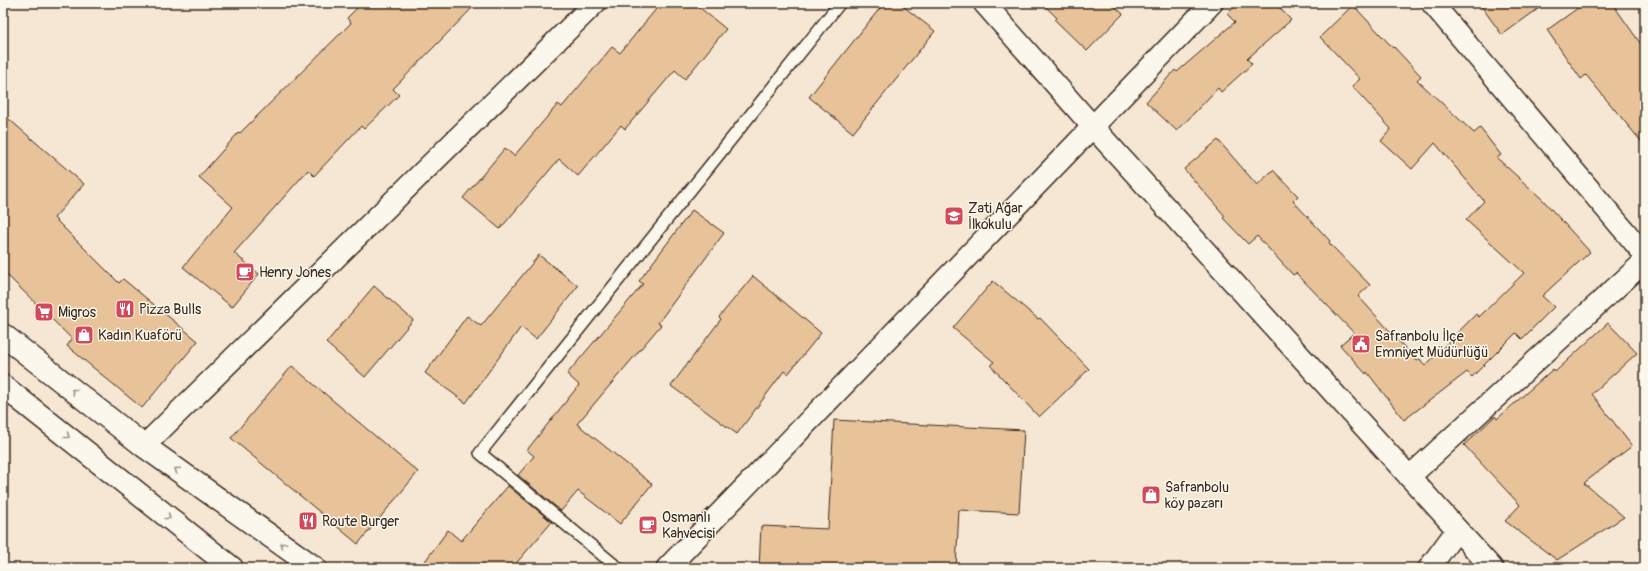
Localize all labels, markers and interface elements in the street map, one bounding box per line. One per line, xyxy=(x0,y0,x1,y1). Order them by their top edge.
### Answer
place label: Zati Ağar İlkokulu xyxy=(968,200,1023,233)
school or university icon: Zati Ağar İlkokulu xyxy=(943,205,965,227)
cafe icon: Henry Jones xyxy=(234,261,256,283)
place label: Henry Jones xyxy=(259,264,332,281)
restaurant icon: Pizza Bulls xyxy=(114,298,136,320)
supermarket icon: Migros xyxy=(33,301,55,323)
place label: Pizza Bulls xyxy=(139,301,202,318)
place label: Migros xyxy=(58,304,97,321)
shop icon: Kadın Kuaförü xyxy=(73,324,95,346)
place label: Kadın Kuaförü xyxy=(98,327,182,344)
place label: Safranbolu İlçe Emniyet Müdürlüğü xyxy=(1375,328,1488,361)
public building icon: Safranbolu İlçe Emniyet Müdürlüğü xyxy=(1350,333,1372,355)
one-way arrow xyxy=(71,389,78,396)
one-way arrow xyxy=(62,431,69,438)
one-way arrow xyxy=(174,467,181,475)
place label: Safranbolu köy pazarı xyxy=(1165,479,1229,512)
shop icon: Safranbolu köy pazarı xyxy=(1140,484,1162,506)
place label: Osmanlı Kahvecisi xyxy=(662,509,716,542)
restaurant icon: Route Burger xyxy=(297,510,319,532)
one-way arrow xyxy=(164,512,171,519)
place label: Route Burger xyxy=(322,513,399,530)
cafe icon: Osmanlı Kahvecisi xyxy=(637,514,659,536)
one-way arrow xyxy=(280,542,287,550)

